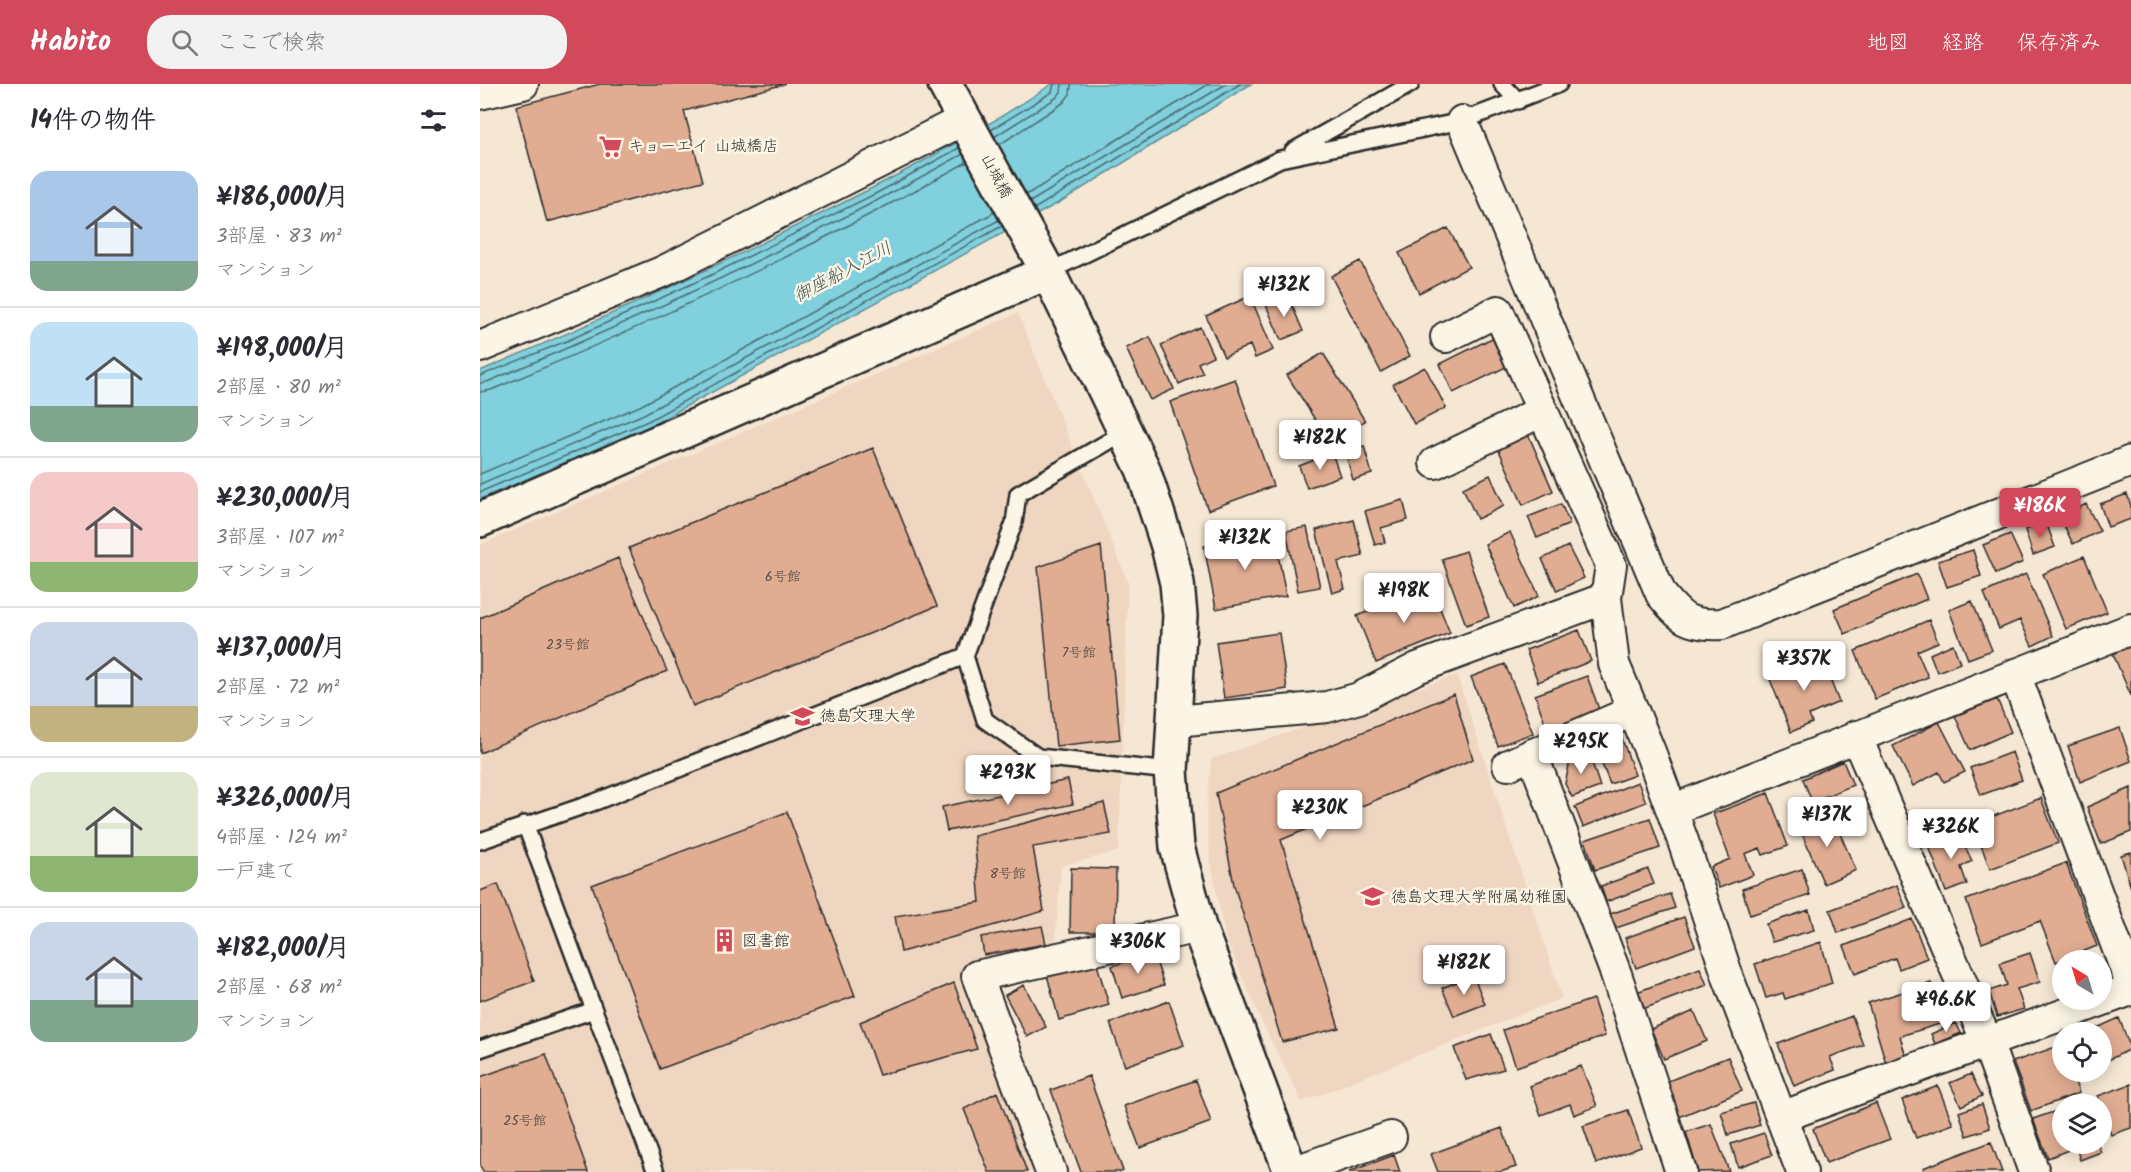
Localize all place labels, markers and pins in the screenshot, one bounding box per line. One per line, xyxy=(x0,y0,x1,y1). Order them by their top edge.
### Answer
supermarket icon: キョーエイ 山城橋店 xyxy=(597,133,623,159)
place label: キョーエイ 山城橋店 xyxy=(628,134,778,159)
pin: ¥132K xyxy=(1242,267,1326,318)
pin: ¥182K xyxy=(1278,420,1362,471)
pin: ¥186K xyxy=(1998,488,2082,539)
pin: ¥132K xyxy=(1203,520,1287,571)
pin: ¥198K xyxy=(1362,573,1446,624)
pin: ¥357K xyxy=(1762,641,1846,692)
school or university icon: 徳島文理大学 xyxy=(789,703,815,729)
place label: 徳島文理大学 xyxy=(820,704,916,729)
pin: ¥295K xyxy=(1539,724,1623,775)
pin: ¥293K xyxy=(966,755,1050,806)
pin: ¥230K xyxy=(1278,790,1362,841)
pin: ¥137K xyxy=(1785,797,1869,848)
pin: ¥326K xyxy=(1909,809,1993,860)
school or university icon: 徳島文理大学附属幼稚園 xyxy=(1360,884,1386,910)
place label: 徳島文理大学附属幼稚園 xyxy=(1391,885,1567,910)
pin: ¥306K xyxy=(1096,924,1180,975)
building icon: 図書館 xyxy=(711,928,737,954)
place label: 図書館 xyxy=(742,929,790,954)
pin: ¥182K xyxy=(1422,945,1506,996)
pin: ¥96.6K xyxy=(1897,982,1995,1033)

